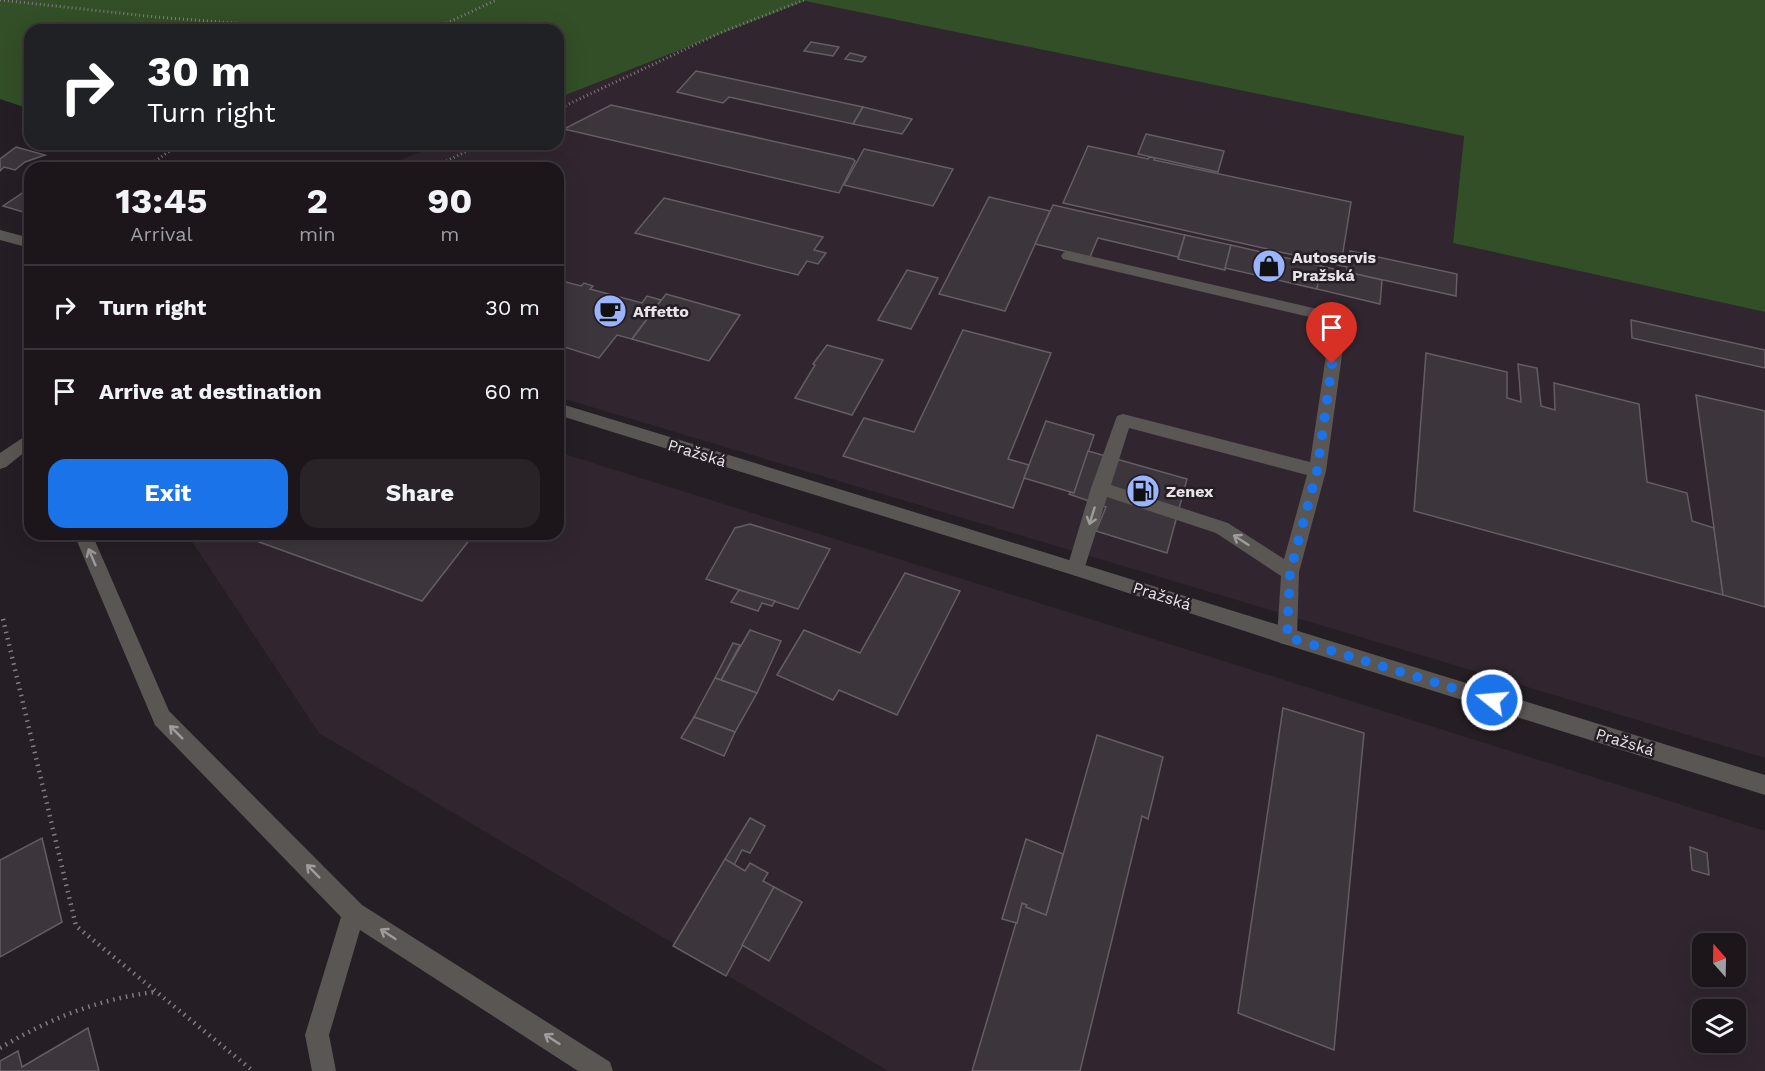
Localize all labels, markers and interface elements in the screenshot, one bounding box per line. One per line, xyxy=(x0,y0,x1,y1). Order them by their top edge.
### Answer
text: 30 m xyxy=(147,47,251,96)
icon: right xyxy=(48,48,126,126)
text: Turn right xyxy=(147,97,276,129)
text: 13:45 xyxy=(115,180,207,222)
text: 2 xyxy=(307,180,328,222)
text: 90 xyxy=(427,180,473,222)
text: Arrival xyxy=(130,222,193,246)
text: min xyxy=(299,222,336,246)
text: m xyxy=(440,222,459,246)
shop icon: Autoservis Pražská xyxy=(1251,248,1287,284)
place label: Autoservis Pražská xyxy=(1292,248,1377,285)
icon: right xyxy=(48,291,81,324)
cafe icon: Affetto xyxy=(592,293,628,329)
text: Turn right xyxy=(99,295,206,320)
text: 30 m xyxy=(485,295,540,320)
place label: Affetto xyxy=(633,302,689,321)
pin xyxy=(1306,302,1357,364)
icon: arrive xyxy=(1315,311,1348,344)
icon: arrive xyxy=(48,375,81,408)
text: Arrive at destination xyxy=(99,379,322,404)
text: 60 m xyxy=(484,379,540,404)
street label: Pražská xyxy=(665,435,729,471)
button: Exit xyxy=(48,459,288,528)
button: Share xyxy=(300,459,540,528)
fuel station icon: Zenex xyxy=(1125,473,1161,509)
place label: Zenex xyxy=(1166,482,1214,501)
one-way arrow xyxy=(1086,506,1097,525)
one-way arrow xyxy=(1233,534,1250,546)
one-way arrow xyxy=(86,548,97,566)
street label: Pražská xyxy=(1130,578,1194,614)
position arrow xyxy=(1460,668,1524,732)
street label: Pražská xyxy=(1593,724,1657,760)
one-way arrow xyxy=(169,725,184,740)
one-way arrow xyxy=(306,863,320,878)
one-way arrow xyxy=(380,928,396,940)
north arrow xyxy=(1692,933,1746,987)
map controls xyxy=(1692,933,1746,1053)
button: layers xyxy=(1692,999,1746,1053)
one-way arrow xyxy=(543,1033,560,1046)

